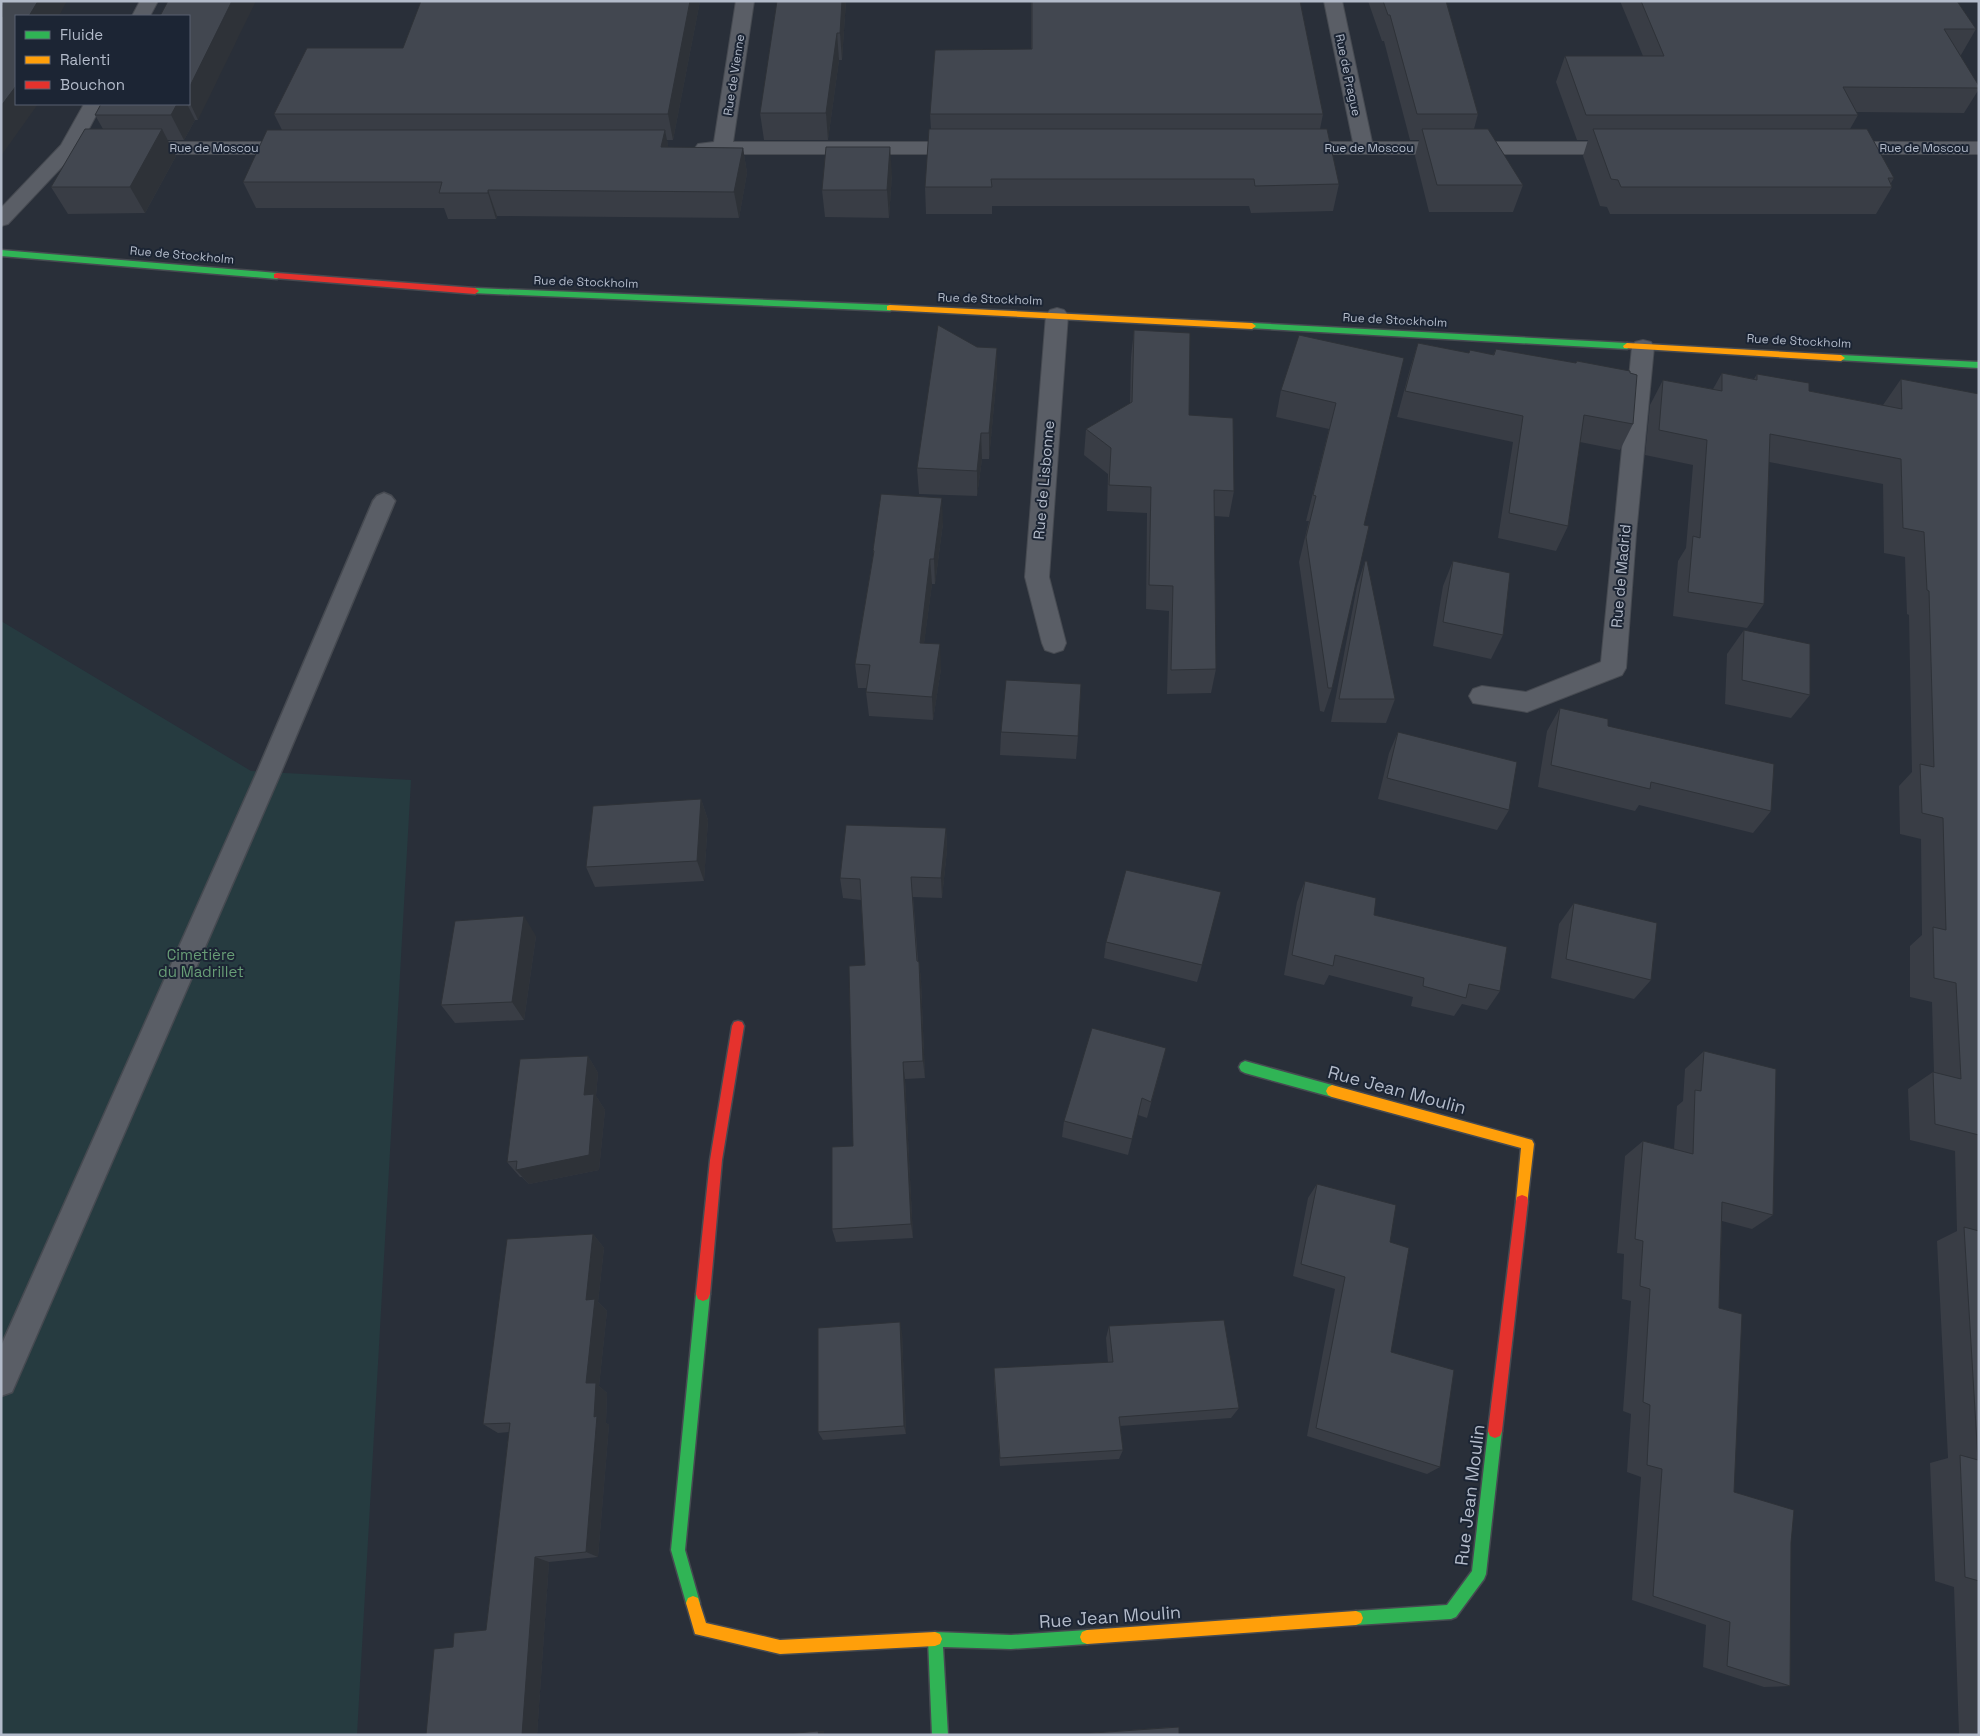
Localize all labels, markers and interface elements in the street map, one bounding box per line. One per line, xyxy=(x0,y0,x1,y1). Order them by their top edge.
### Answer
legend xyxy=(15,15,190,105)
text: Fluide xyxy=(60,25,103,44)
street label: Rue de Vienne xyxy=(720,33,748,117)
street label: Rue de Prague xyxy=(1331,33,1365,117)
text: Ralenti xyxy=(60,50,110,69)
text: Bouchon xyxy=(60,75,125,94)
street label: Rue de Moscou xyxy=(169,140,259,156)
street label: Rue de Moscou xyxy=(1324,140,1414,156)
street label: Rue de Moscou xyxy=(1879,140,1969,156)
street label: Rue de Stockholm xyxy=(129,242,235,268)
street label: Rue de Stockholm xyxy=(533,272,639,292)
street label: Rue de Stockholm xyxy=(937,289,1043,309)
street label: Rue de Stockholm xyxy=(1342,309,1448,331)
street label: Rue de Stockholm xyxy=(1746,330,1852,352)
street label: Rue de Lisbonne xyxy=(1029,419,1058,540)
street label: Rue de Madrid xyxy=(1607,523,1634,629)
park label: Cimetière du Madrillet xyxy=(158,945,244,981)
street label: Rue Jean Moulin xyxy=(1326,1060,1469,1119)
street label: Rue Jean Moulin xyxy=(1449,1423,1490,1567)
street label: Rue Jean Moulin xyxy=(1038,1600,1182,1633)

